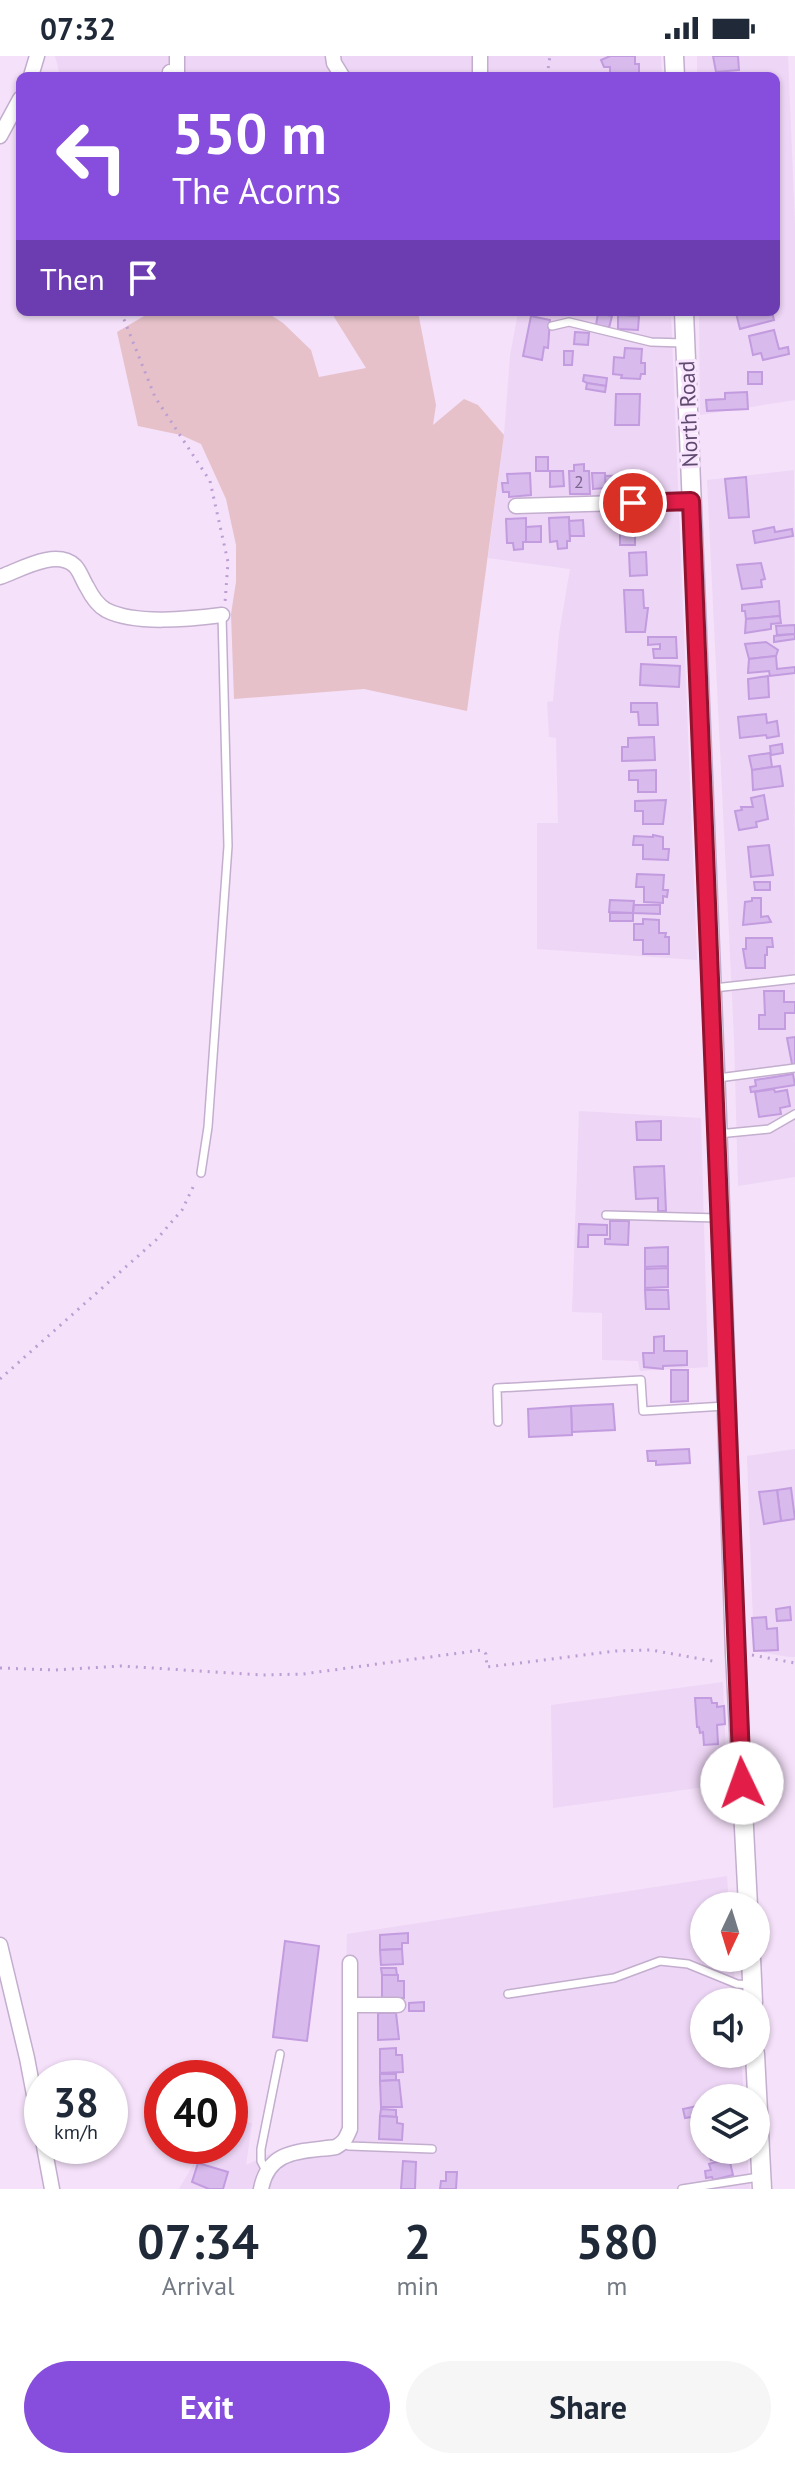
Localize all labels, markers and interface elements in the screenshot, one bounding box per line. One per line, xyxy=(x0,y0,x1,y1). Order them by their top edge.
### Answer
text: 07:32 xyxy=(40,9,116,48)
text: 550 m xyxy=(172,97,327,169)
icon: left xyxy=(40,104,144,208)
text: The Acorns xyxy=(172,167,341,214)
icon: arrive xyxy=(121,256,165,300)
text: Then xyxy=(40,259,105,298)
street label: North Road xyxy=(672,360,704,468)
pin xyxy=(599,469,667,537)
house number: 2 xyxy=(574,470,584,493)
icon: arrive xyxy=(611,481,655,525)
position arrow xyxy=(700,1741,784,1825)
north arrow xyxy=(690,1892,770,1972)
map controls xyxy=(690,1892,770,2164)
button: sound xyxy=(690,1988,770,2068)
speed limit sign: 40 xyxy=(144,2060,248,2164)
text: 38 xyxy=(53,2076,99,2128)
button: layers xyxy=(690,2084,770,2164)
text: km/h xyxy=(54,2119,98,2145)
text: 07:34 xyxy=(137,2210,259,2272)
text: 2 xyxy=(404,2210,431,2272)
text: 580 xyxy=(576,2210,658,2272)
text: Arrival xyxy=(162,2269,235,2302)
text: min xyxy=(396,2269,439,2302)
text: m xyxy=(606,2269,627,2302)
button: Exit xyxy=(24,2361,390,2453)
button: Share xyxy=(406,2361,771,2453)

